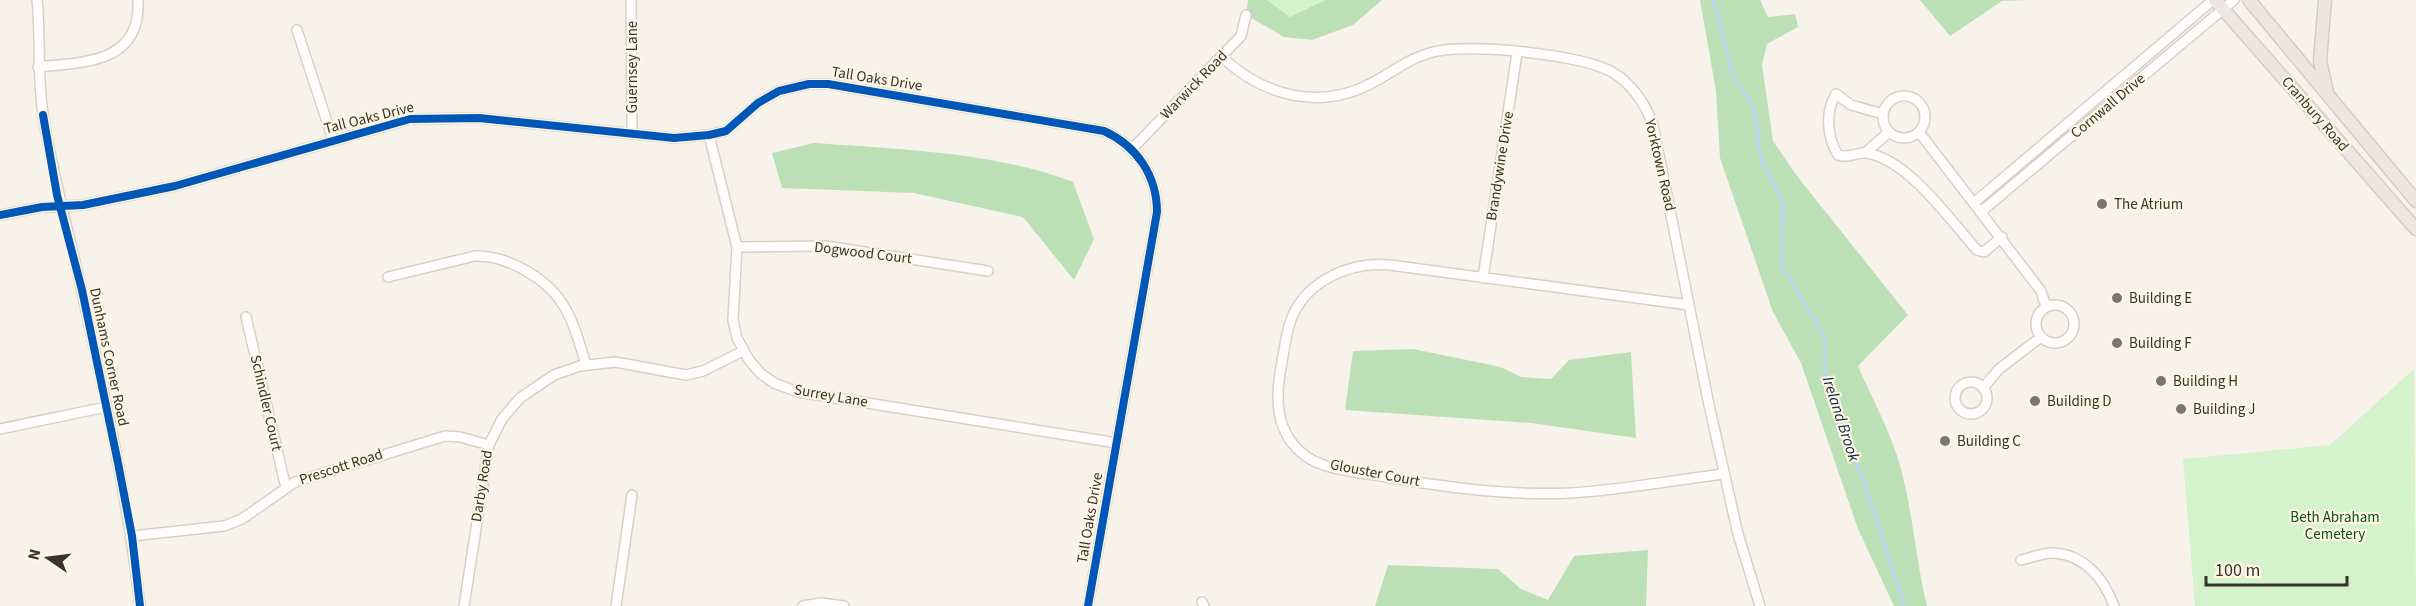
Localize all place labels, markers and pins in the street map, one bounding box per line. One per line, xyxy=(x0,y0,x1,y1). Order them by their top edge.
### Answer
place label: The Atrium xyxy=(2114,194,2183,215)
marker: The Atrium xyxy=(2095,197,2109,211)
place label: Building E xyxy=(2129,288,2192,309)
marker: Building E xyxy=(2110,291,2124,305)
place label: Building F xyxy=(2129,333,2192,354)
marker: Building F xyxy=(2110,336,2124,350)
place label: Building H xyxy=(2173,371,2238,392)
marker: Building H xyxy=(2154,374,2168,388)
place label: Building D xyxy=(2047,391,2112,412)
marker: Building D xyxy=(2028,394,2042,408)
place label: Building J xyxy=(2193,399,2255,420)
marker: Building J xyxy=(2174,402,2188,416)
place label: Building C xyxy=(1957,431,2021,452)
marker: Building C xyxy=(1938,434,1952,448)

